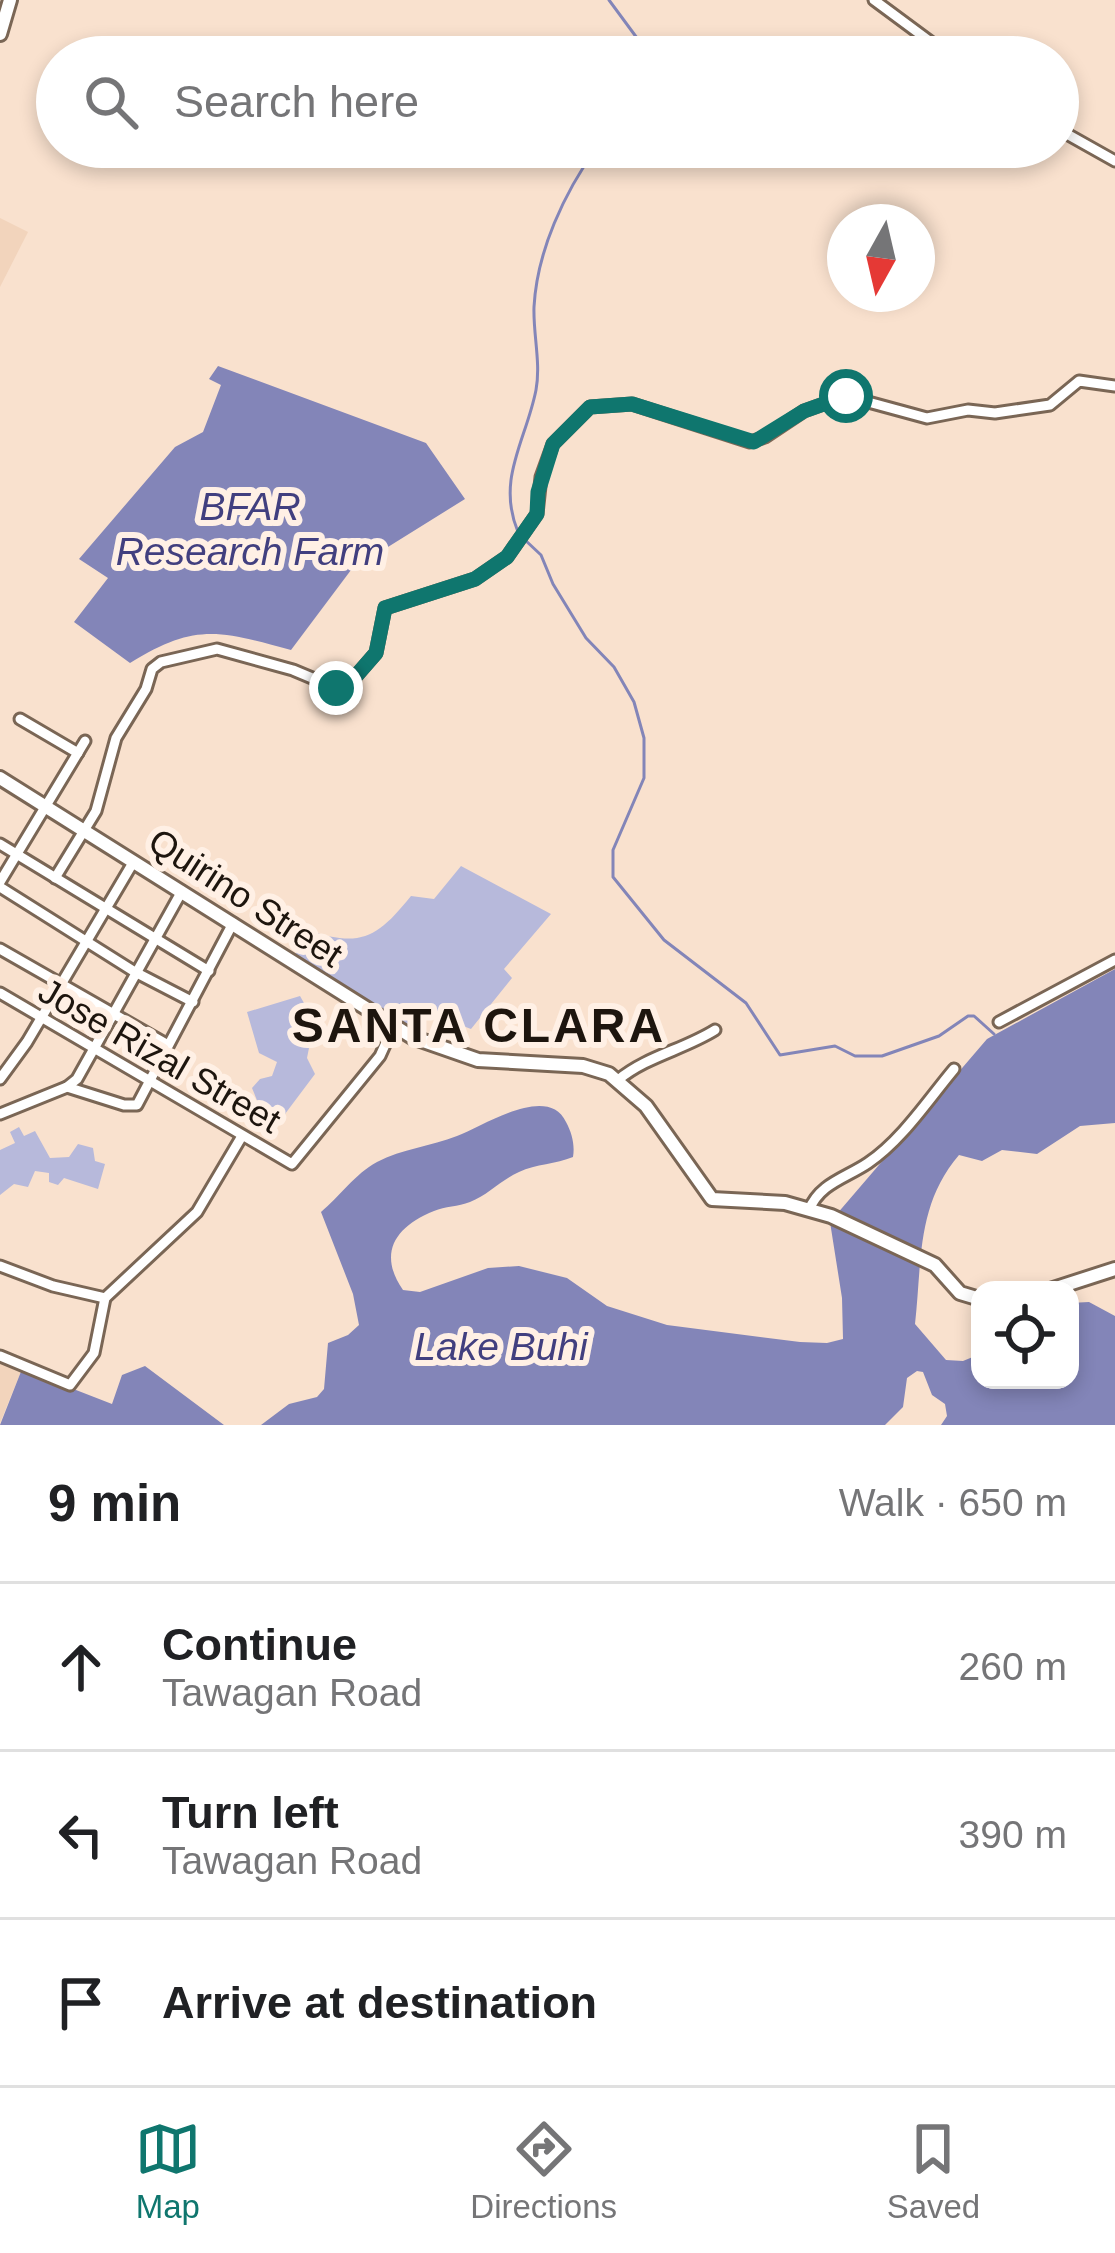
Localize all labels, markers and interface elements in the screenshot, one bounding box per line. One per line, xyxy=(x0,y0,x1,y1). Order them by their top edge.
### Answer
search box xyxy=(36,36,1079,168)
icon: search xyxy=(78,69,144,135)
text: Search here xyxy=(174,76,419,127)
north arrow xyxy=(827,204,935,312)
route start xyxy=(819,369,873,423)
water label: BFAR Research Farm xyxy=(116,485,384,573)
route end xyxy=(309,661,363,715)
street label: Quirino Street xyxy=(141,820,350,975)
street label: Jose Rizal Street xyxy=(32,970,288,1141)
district label: SANTA CLARA xyxy=(292,999,666,1052)
map controls xyxy=(971,1281,1079,1389)
button: locate xyxy=(971,1281,1079,1389)
water label: Lake Buhi xyxy=(414,1325,589,1368)
text: 9 min xyxy=(48,1475,181,1532)
text: Walk · 650 m xyxy=(839,1481,1067,1524)
text: Continue xyxy=(162,1619,357,1670)
icon: ahead xyxy=(48,1634,114,1700)
text: 260 m xyxy=(959,1645,1067,1688)
text: Tawagan Road xyxy=(162,1671,422,1714)
text: Turn left xyxy=(162,1787,339,1838)
icon: left xyxy=(48,1802,114,1868)
text: 390 m xyxy=(959,1813,1067,1856)
text: Tawagan Road xyxy=(162,1839,422,1882)
icon: arrive xyxy=(48,1970,114,2036)
text: Arrive at destination xyxy=(162,1977,597,2028)
tab: Map xyxy=(135,2116,201,2226)
tab: Directions xyxy=(470,2116,617,2226)
tab: Saved xyxy=(887,2116,980,2226)

